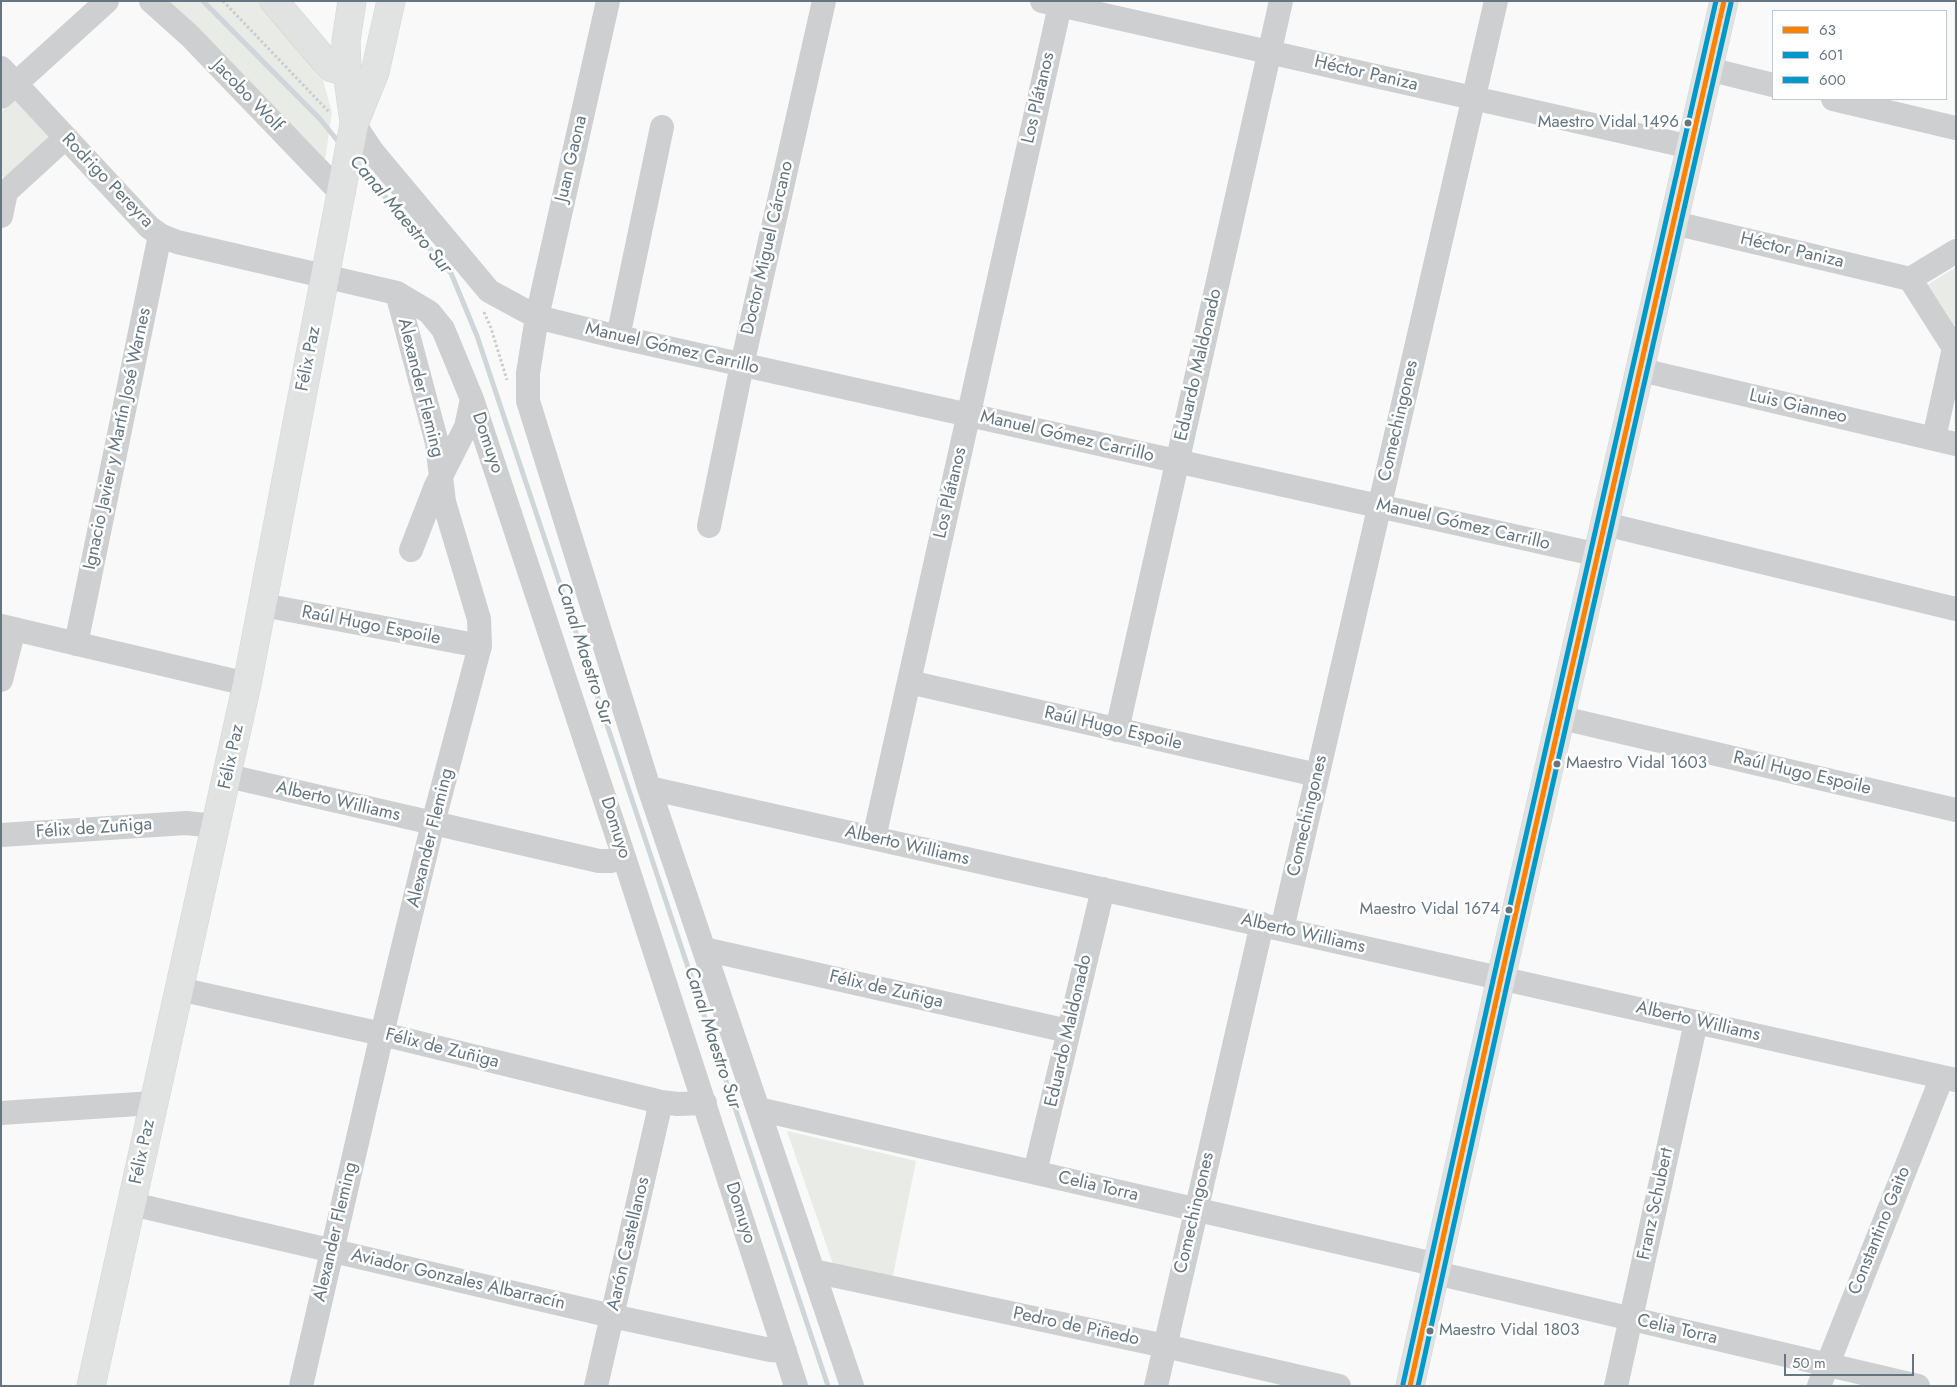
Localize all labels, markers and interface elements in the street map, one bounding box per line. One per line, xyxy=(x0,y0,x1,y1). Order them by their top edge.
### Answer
legend xyxy=(1772,10,1947,100)
text: 63 xyxy=(1819,19,1836,41)
text: 601 xyxy=(1819,44,1843,66)
street label: Los Plátanos xyxy=(1018,50,1060,146)
street label: Héctor Paniza xyxy=(1312,52,1420,96)
street label: Jacobo Wolf xyxy=(207,55,287,137)
text: 600 xyxy=(1819,69,1846,91)
place label: Maestro Vidal 1496 xyxy=(1538,113,1679,133)
street label: Juan Gaona xyxy=(552,114,592,204)
marker: Maestro Vidal 1496 xyxy=(1683,118,1693,128)
street label: Rodrigo Pereyra xyxy=(57,129,157,233)
water label: Canal Maestro Sur xyxy=(344,151,456,279)
street label: Doctor Miguel Cárcano xyxy=(737,159,799,337)
street label: Héctor Paniza xyxy=(1738,229,1846,273)
street label: Eduardo Maldonado xyxy=(1171,287,1227,443)
street label: Ignacio Javier y Martín José Warnes xyxy=(80,306,156,572)
street label: Alexander Fleming xyxy=(392,316,448,460)
street label: Manuel Gómez Carrillo xyxy=(583,319,761,379)
street label: Félix Paz xyxy=(292,325,326,393)
street label: Comechingones xyxy=(1375,358,1423,484)
street label: Luis Gianneo xyxy=(1747,385,1849,429)
street label: Manuel Gómez Carrillo xyxy=(978,407,1156,467)
street label: Domuyo xyxy=(467,410,507,476)
street label: Los Plátanos xyxy=(930,445,972,541)
street label: Manuel Gómez Carrillo xyxy=(1374,495,1552,555)
water label: Canal Maestro Sur xyxy=(550,580,618,728)
street label: Raúl Hugo Espoile xyxy=(300,602,442,650)
street label: Raúl Hugo Espoile xyxy=(1042,703,1184,755)
street label: Félix Paz xyxy=(215,723,249,791)
street label: Raúl Hugo Espoile xyxy=(1731,748,1873,800)
street label: Comechingones xyxy=(1284,753,1332,879)
place label: Maestro Vidal 1603 xyxy=(1566,754,1707,774)
marker: Maestro Vidal 1603 xyxy=(1552,759,1562,769)
street label: Alexander Fleming xyxy=(403,766,459,910)
street label: Alberto Williams xyxy=(274,777,402,827)
street label: Domuyo xyxy=(595,795,635,861)
street label: Félix de Zuñiga xyxy=(35,814,153,844)
street label: Alberto Williams xyxy=(843,821,971,871)
place label: Maestro Vidal 1674 xyxy=(1360,900,1500,920)
marker: Maestro Vidal 1674 xyxy=(1504,905,1514,915)
street label: Alberto Williams xyxy=(1239,909,1367,959)
street label: Eduardo Maldonado xyxy=(1041,953,1097,1109)
water label: Canal Maestro Sur xyxy=(678,964,746,1112)
street label: Félix de Zuñiga xyxy=(827,966,945,1014)
street label: Alberto Williams xyxy=(1634,997,1762,1047)
street label: Félix de Zuñiga xyxy=(383,1024,501,1074)
street label: Félix Paz xyxy=(126,1118,160,1186)
street label: Franz Schubert xyxy=(1634,1146,1678,1262)
street label: Comechingones xyxy=(1171,1150,1219,1276)
street label: Alexander Fleming xyxy=(309,1160,363,1304)
street label: Constantino Gaito xyxy=(1844,1164,1916,1298)
street label: Celia Torra xyxy=(1056,1167,1140,1207)
street label: Aarón Castellanos xyxy=(603,1175,655,1313)
street label: Domuyo xyxy=(720,1180,760,1246)
street label: Aviador Gonzales Albarracín xyxy=(349,1245,567,1315)
street label: Pedro de Piñedo xyxy=(1011,1303,1141,1351)
street label: Celia Torra xyxy=(1635,1310,1719,1350)
place label: Maestro Vidal 1803 xyxy=(1439,1321,1580,1341)
marker: Maestro Vidal 1803 xyxy=(1425,1326,1435,1336)
scale bar xyxy=(1787,1344,1917,1376)
text: 50 m xyxy=(1792,1352,1826,1374)

